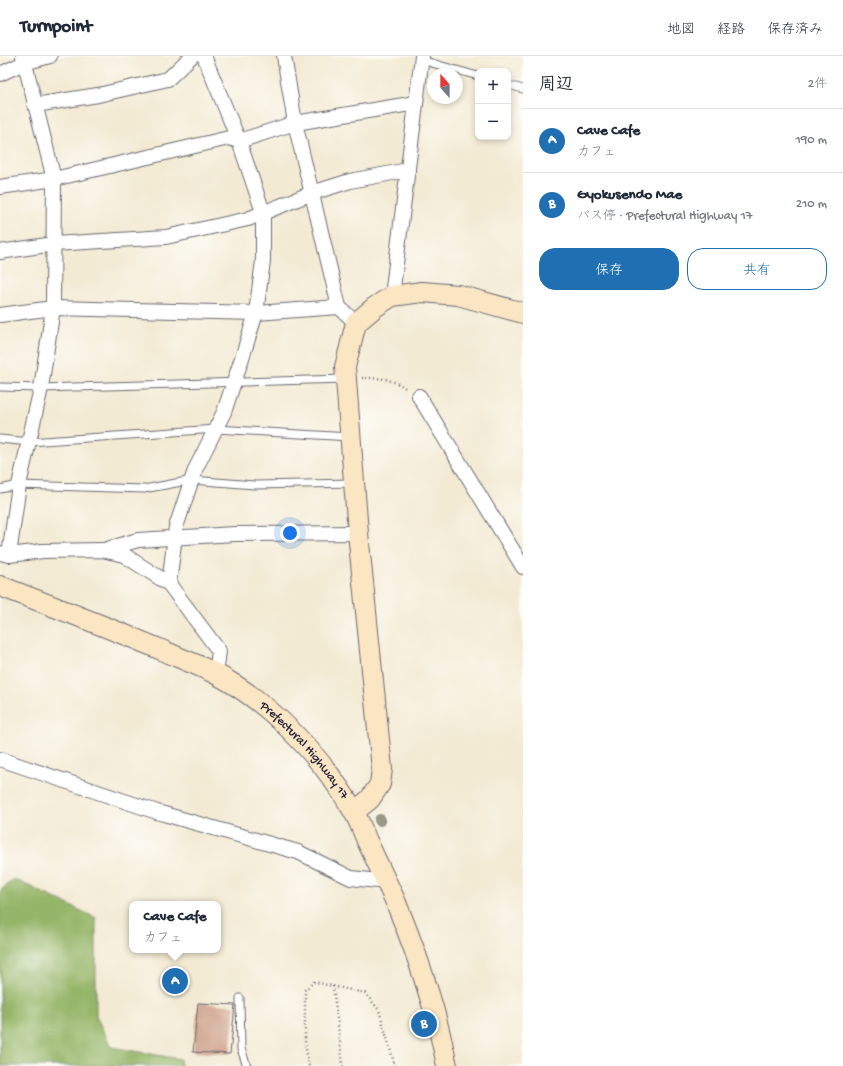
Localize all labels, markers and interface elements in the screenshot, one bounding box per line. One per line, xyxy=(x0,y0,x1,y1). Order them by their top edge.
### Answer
text: Turnpoint xyxy=(20,16,92,39)
text: 地図 xyxy=(667,22,695,39)
text: 経路 xyxy=(717,22,745,39)
text: 保存済み xyxy=(767,22,823,39)
north arrow xyxy=(427,68,463,104)
map controls xyxy=(475,68,511,140)
button: + xyxy=(475,68,511,104)
text: 周辺 xyxy=(539,76,573,96)
text: 2件 xyxy=(808,77,827,92)
button: − xyxy=(475,104,511,140)
text: Cave Cafe xyxy=(577,122,640,140)
text: A xyxy=(548,133,556,148)
text: 190 m xyxy=(796,133,827,148)
text: カフェ xyxy=(577,145,616,160)
text: Gyokusendo Mae xyxy=(577,186,682,204)
text: B xyxy=(549,197,555,212)
text: 210 m xyxy=(796,197,827,212)
text: バス停 · Prefectural Highway 17 xyxy=(577,209,752,224)
button: 保存 xyxy=(539,248,679,290)
button: 共有 xyxy=(687,248,827,290)
your location xyxy=(280,523,300,543)
street label: Prefectural Highway 17 xyxy=(256,698,352,803)
popup xyxy=(129,901,221,953)
text: Cave Cafe xyxy=(143,908,207,926)
text: カフェ xyxy=(143,931,182,946)
pin: A xyxy=(162,966,188,996)
pin: B xyxy=(411,1009,437,1039)

